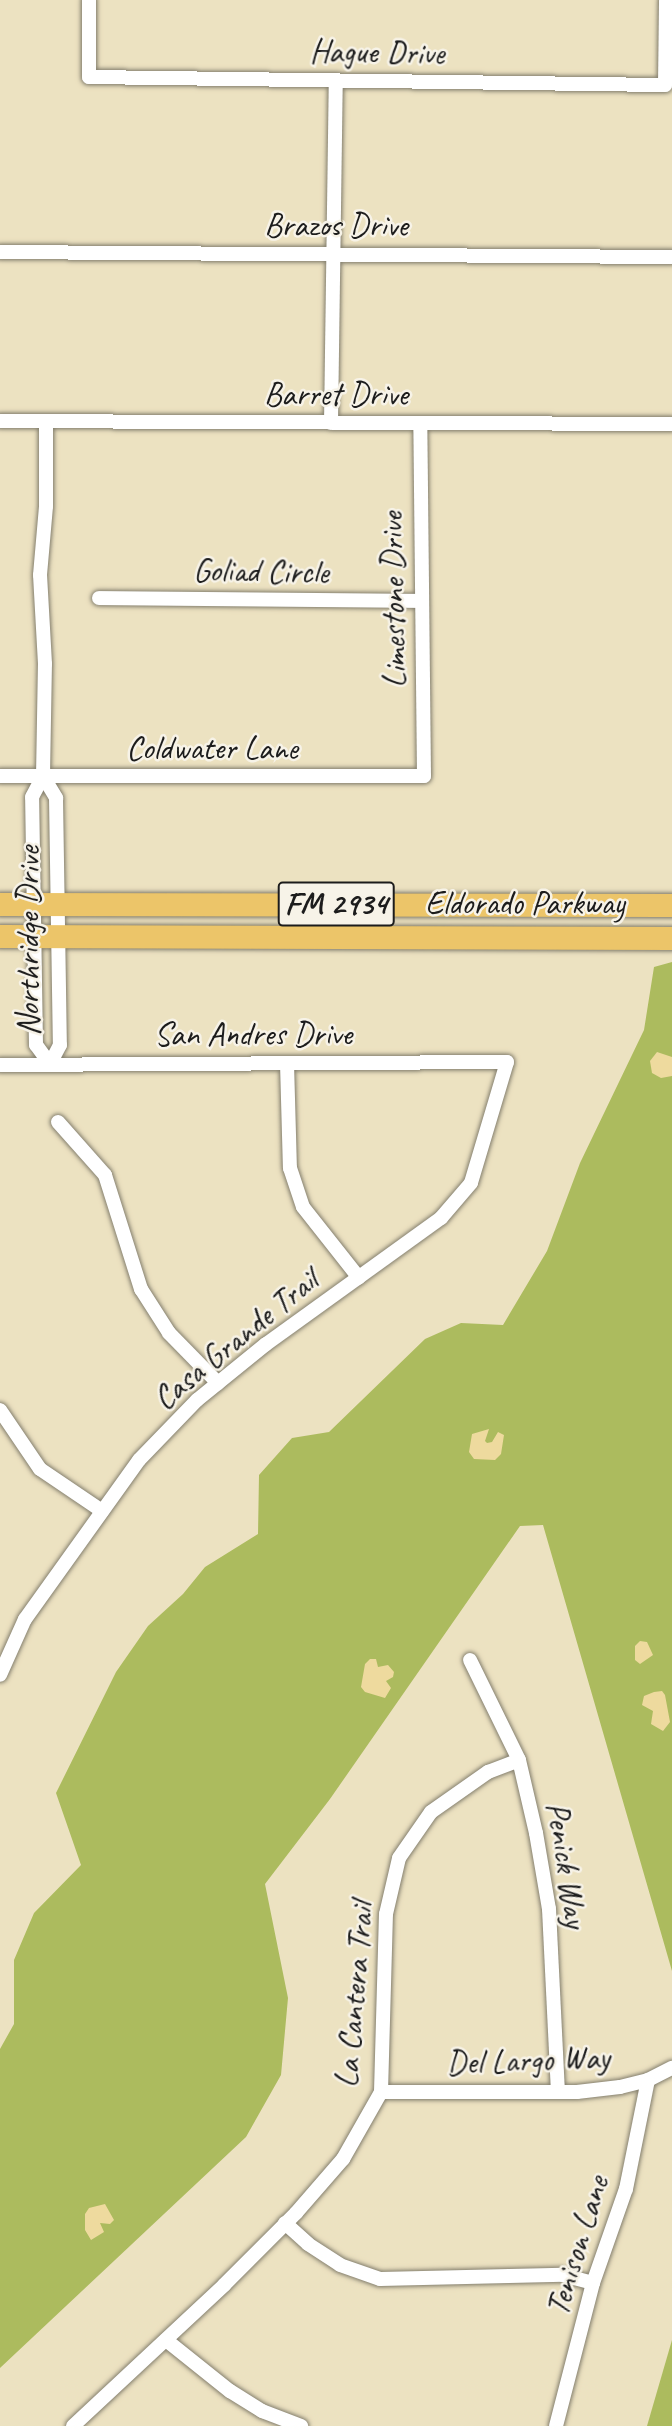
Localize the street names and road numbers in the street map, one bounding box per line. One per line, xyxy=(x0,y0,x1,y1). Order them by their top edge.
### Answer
street label: Hague Drive xyxy=(309,32,445,74)
street label: Brazos Drive xyxy=(264,206,408,246)
street label: Barret Drive xyxy=(264,375,408,415)
street label: Limestone Drive xyxy=(373,511,415,689)
street label: Goliad Circle xyxy=(193,551,329,593)
street label: Coldwater Lane xyxy=(126,729,298,769)
street label: Northridge Drive xyxy=(9,846,49,1036)
road number: FM 2934 xyxy=(276,876,396,932)
street label: Eldorado Parkway xyxy=(425,884,625,924)
street label: San Andres Drive xyxy=(154,1015,352,1055)
street label: Casa Grande Trail xyxy=(145,1261,327,1419)
street label: Penick Way xyxy=(537,1799,595,1931)
street label: La Cantera Trail xyxy=(327,1900,383,2090)
street label: Del Largo Way xyxy=(445,2038,611,2084)
street label: Tenison Lane xyxy=(538,2172,618,2320)

